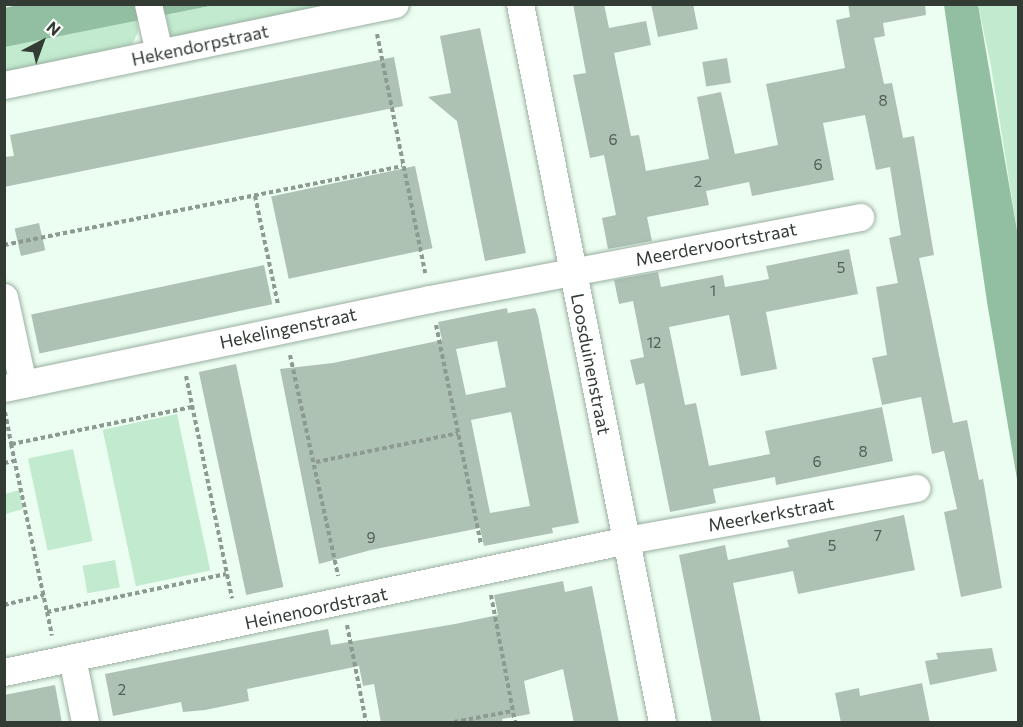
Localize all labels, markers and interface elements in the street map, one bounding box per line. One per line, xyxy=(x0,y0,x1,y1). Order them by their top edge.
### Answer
north arrow xyxy=(12,12,72,72)
text: N xyxy=(43,17,65,39)
street label: Hekendorpstraat xyxy=(129,20,271,70)
house number: 8 xyxy=(878,92,888,110)
house number: 6 xyxy=(608,131,618,149)
house number: 6 xyxy=(813,156,823,174)
house number: 2 xyxy=(694,173,702,191)
street label: Meerdervoortstraat xyxy=(634,218,798,270)
house number: 5 xyxy=(837,259,845,277)
house number: 1 xyxy=(710,282,716,300)
street label: Loosduinenstraat xyxy=(567,291,615,437)
street label: Hekelingenstraat xyxy=(218,303,358,353)
house number: 12 xyxy=(647,334,661,352)
house number: 8 xyxy=(858,443,868,461)
house number: 6 xyxy=(812,453,822,471)
street label: Meerkerkstraat xyxy=(706,492,836,536)
house number: 7 xyxy=(874,527,882,545)
house number: 9 xyxy=(366,529,376,547)
house number: 5 xyxy=(828,537,836,555)
street label: Heinenoordstraat xyxy=(243,582,389,634)
house number: 2 xyxy=(118,681,126,699)

